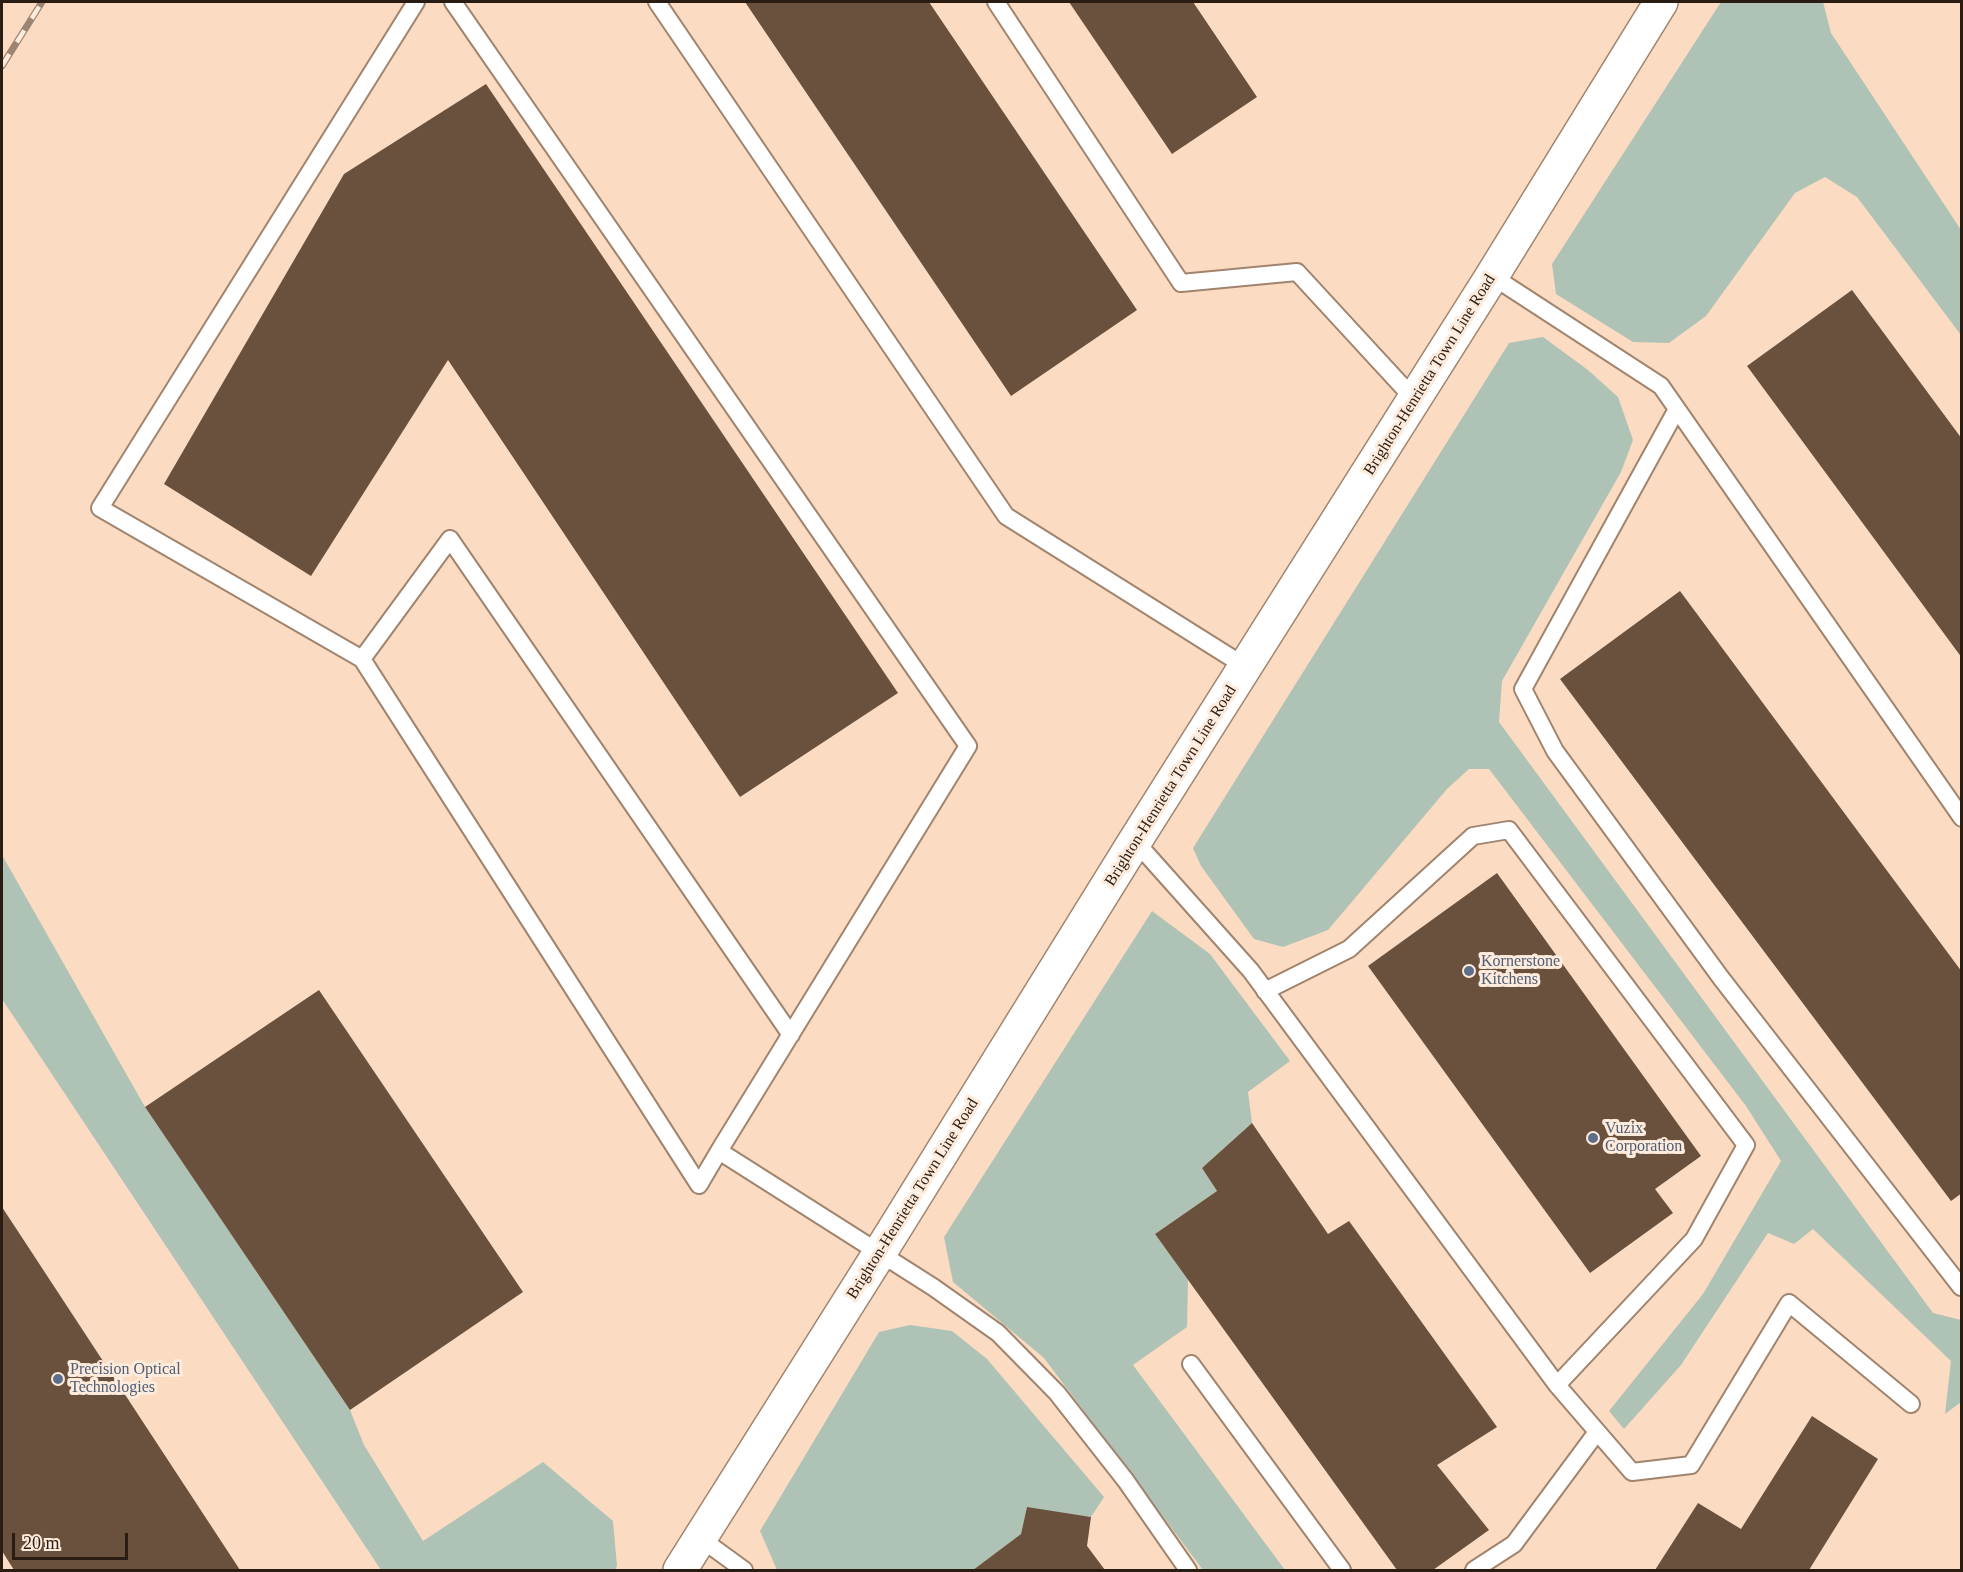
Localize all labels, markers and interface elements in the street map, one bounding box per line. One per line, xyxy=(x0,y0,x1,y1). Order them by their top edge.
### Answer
street label: Brighton-Henrietta Town Line Road xyxy=(1360,271,1500,479)
street label: Brighton-Henrietta Town Line Road xyxy=(1101,682,1241,890)
place label: Kornerstone Kitchens xyxy=(1481,952,1560,990)
marker: Kornerstone Kitchens xyxy=(1462,964,1476,978)
street label: Brighton-Henrietta Town Line Road xyxy=(843,1095,983,1303)
place label: Vuzix Corporation xyxy=(1605,1119,1682,1157)
marker: Vuzix Corporation xyxy=(1586,1131,1600,1145)
place label: Precision Optical Technologies xyxy=(70,1360,181,1398)
marker: Precision Optical Technologies xyxy=(51,1372,65,1386)
scale bar xyxy=(15,1521,130,1559)
text: 20 m xyxy=(23,1533,60,1553)

